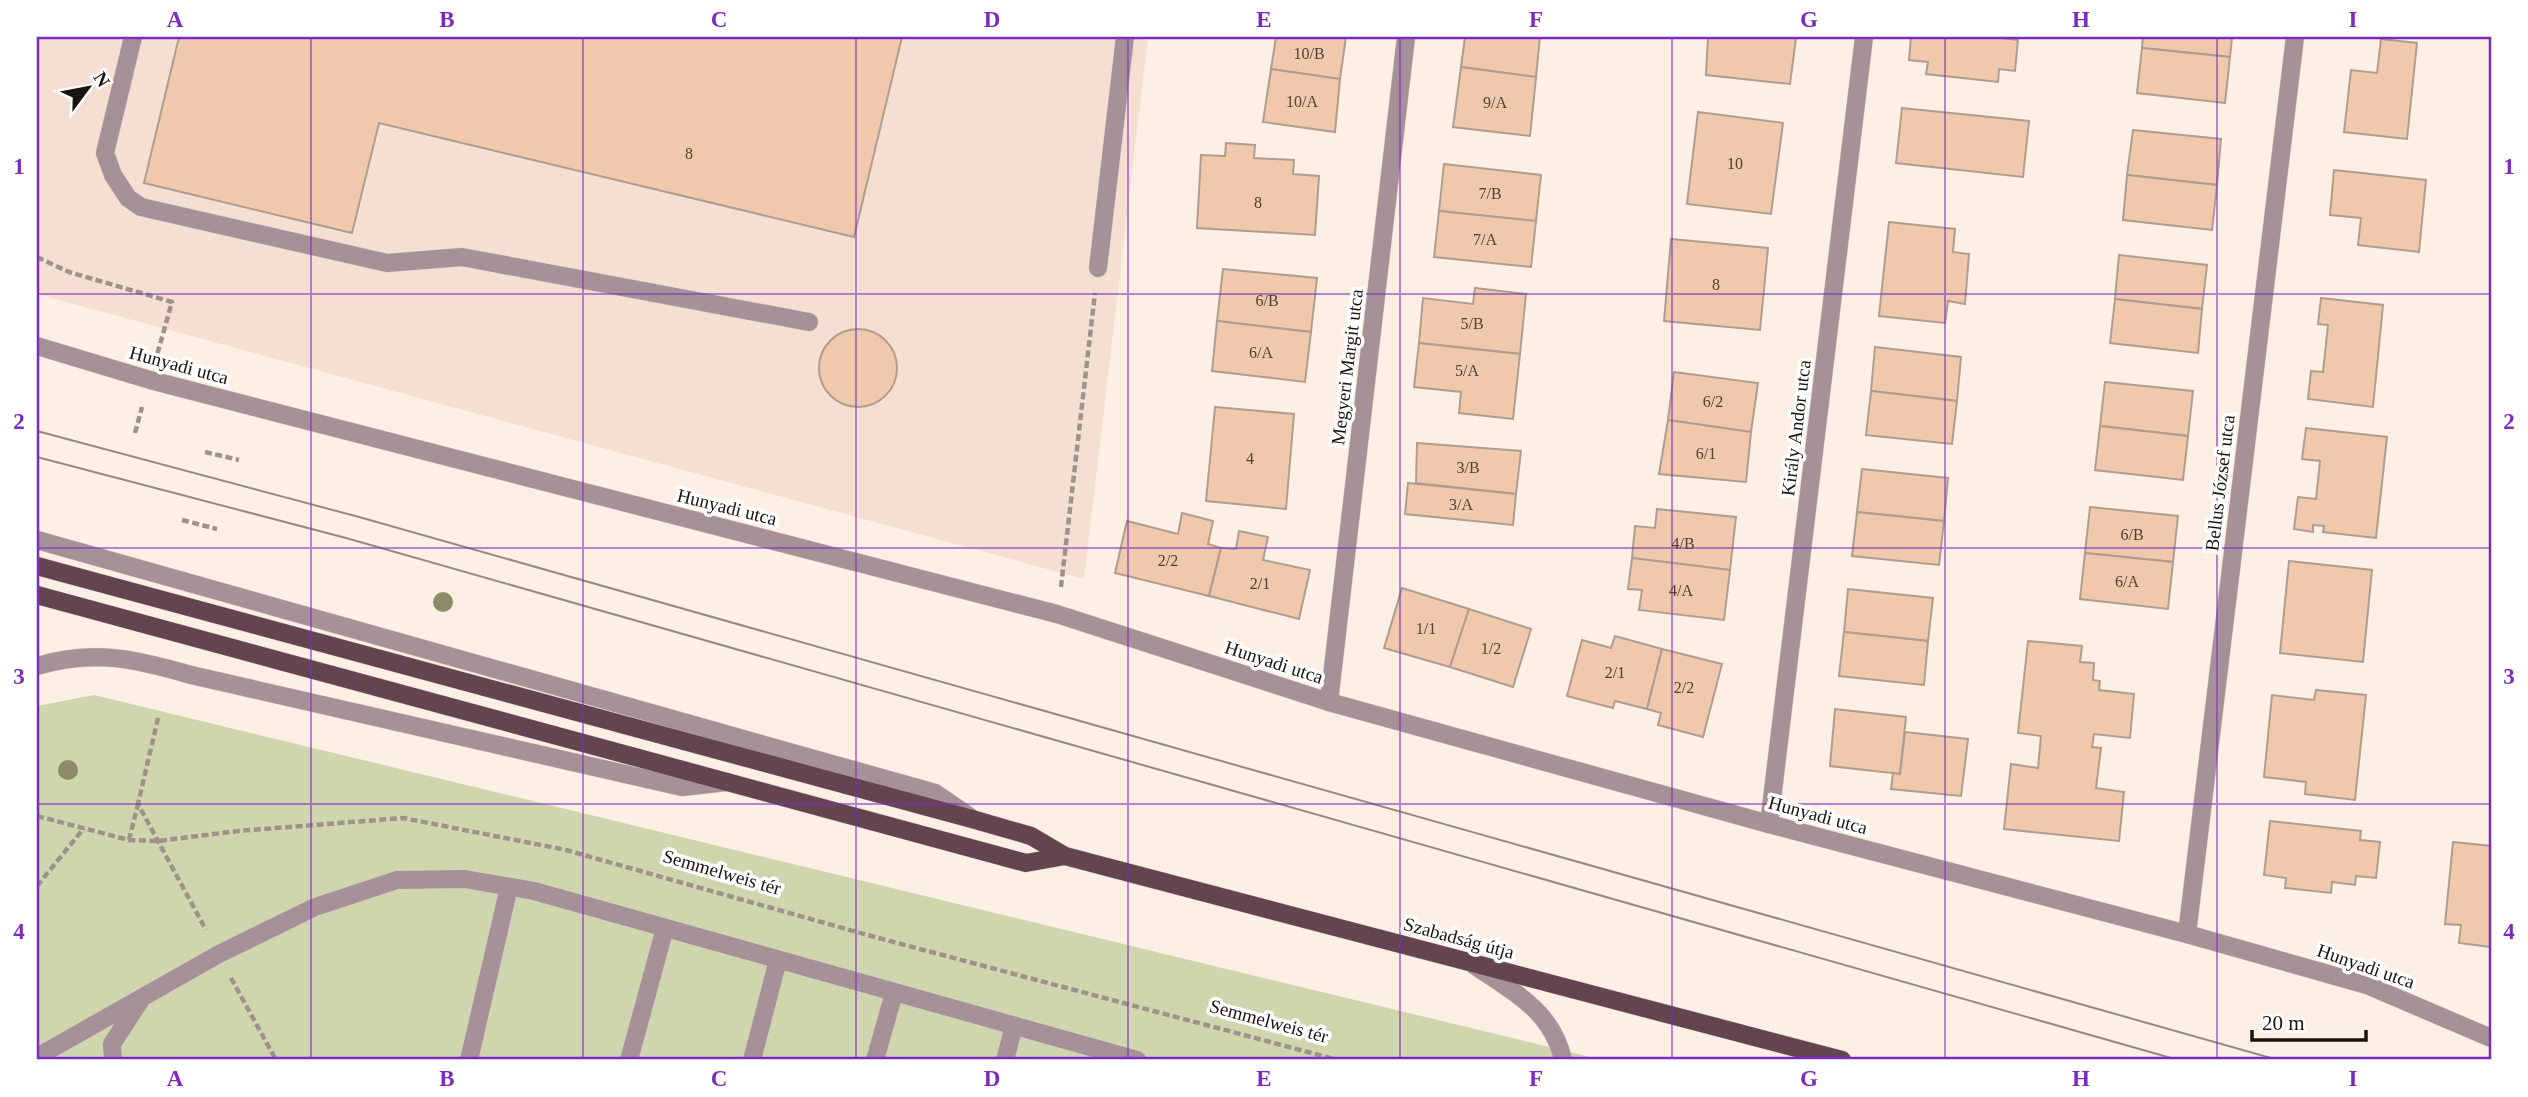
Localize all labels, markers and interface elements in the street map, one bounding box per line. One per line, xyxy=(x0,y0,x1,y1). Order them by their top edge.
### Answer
text: A xyxy=(167,7,184,32)
text: B xyxy=(439,7,455,32)
text: C xyxy=(711,7,727,32)
text: D xyxy=(984,7,1000,32)
text: E xyxy=(1256,7,1272,32)
text: F xyxy=(1529,7,1543,32)
text: G xyxy=(1800,7,1818,32)
text: H xyxy=(2072,7,2090,32)
text: I xyxy=(2349,7,2358,32)
house number: 10/B xyxy=(1293,45,1325,62)
north arrow xyxy=(52,52,122,122)
text: N xyxy=(89,68,115,91)
house number: 10/A xyxy=(1286,93,1318,110)
house number: 9/A xyxy=(1483,94,1507,111)
house number: 8 xyxy=(685,145,693,162)
text: 1 xyxy=(13,154,25,179)
text: 1 xyxy=(2503,154,2515,179)
house number: 10 xyxy=(1727,155,1743,172)
house number: 7/B xyxy=(1478,185,1502,202)
house number: 8 xyxy=(1254,194,1262,211)
house number: 7/A xyxy=(1473,231,1497,248)
house number: 8 xyxy=(1712,276,1720,293)
street label: Megyeri Margit utca xyxy=(1327,287,1367,446)
house number: 6/B xyxy=(1255,292,1279,309)
house number: 5/B xyxy=(1460,315,1484,332)
street label: Hunyadi utca xyxy=(127,342,231,388)
house number: 6/A xyxy=(1249,344,1273,361)
street label: Király Andor utca xyxy=(1777,358,1815,497)
house number: 5/A xyxy=(1455,362,1479,379)
house number: 6/2 xyxy=(1703,393,1723,410)
text: 2 xyxy=(13,409,25,434)
text: 2 xyxy=(2503,409,2515,434)
street label: Bellus József utca xyxy=(2201,413,2239,552)
house number: 6/1 xyxy=(1696,445,1716,462)
house number: 4 xyxy=(1246,450,1254,467)
house number: 3/B xyxy=(1456,459,1480,476)
street label: Hunyadi utca xyxy=(675,484,779,530)
house number: 3/A xyxy=(1449,496,1473,513)
house number: 6/B xyxy=(2120,526,2144,543)
house number: 4/B xyxy=(1671,535,1695,552)
house number: 2/2 xyxy=(1158,552,1178,569)
house number: 6/A xyxy=(2115,573,2139,590)
house number: 2/1 xyxy=(1250,575,1270,592)
house number: 4/A xyxy=(1669,582,1693,599)
house number: 1/1 xyxy=(1416,620,1436,637)
street label: Hunyadi utca xyxy=(1222,636,1326,688)
house number: 1/2 xyxy=(1481,640,1501,657)
text: 3 xyxy=(13,664,25,689)
house number: 2/1 xyxy=(1605,664,1625,681)
text: 3 xyxy=(2503,664,2515,689)
house number: 2/2 xyxy=(1674,679,1694,696)
street label: Hunyadi utca xyxy=(1766,792,1870,838)
street label: Semmelweis tér xyxy=(661,845,784,899)
street label: Szabadság útja xyxy=(1401,913,1517,963)
text: 4 xyxy=(13,919,25,944)
text: 4 xyxy=(2503,919,2515,944)
street label: Hunyadi utca xyxy=(2314,939,2418,993)
street label: Semmelweis tér xyxy=(1207,995,1331,1047)
scale bar xyxy=(2252,999,2365,1043)
text: 20 m xyxy=(2262,1011,2305,1035)
text: A xyxy=(167,1066,184,1091)
text: B xyxy=(439,1066,455,1091)
text: C xyxy=(711,1066,727,1091)
text: D xyxy=(984,1066,1000,1091)
text: E xyxy=(1256,1066,1272,1091)
text: F xyxy=(1529,1066,1543,1091)
text: G xyxy=(1800,1066,1818,1091)
text: H xyxy=(2072,1066,2090,1091)
text: I xyxy=(2349,1066,2358,1091)

